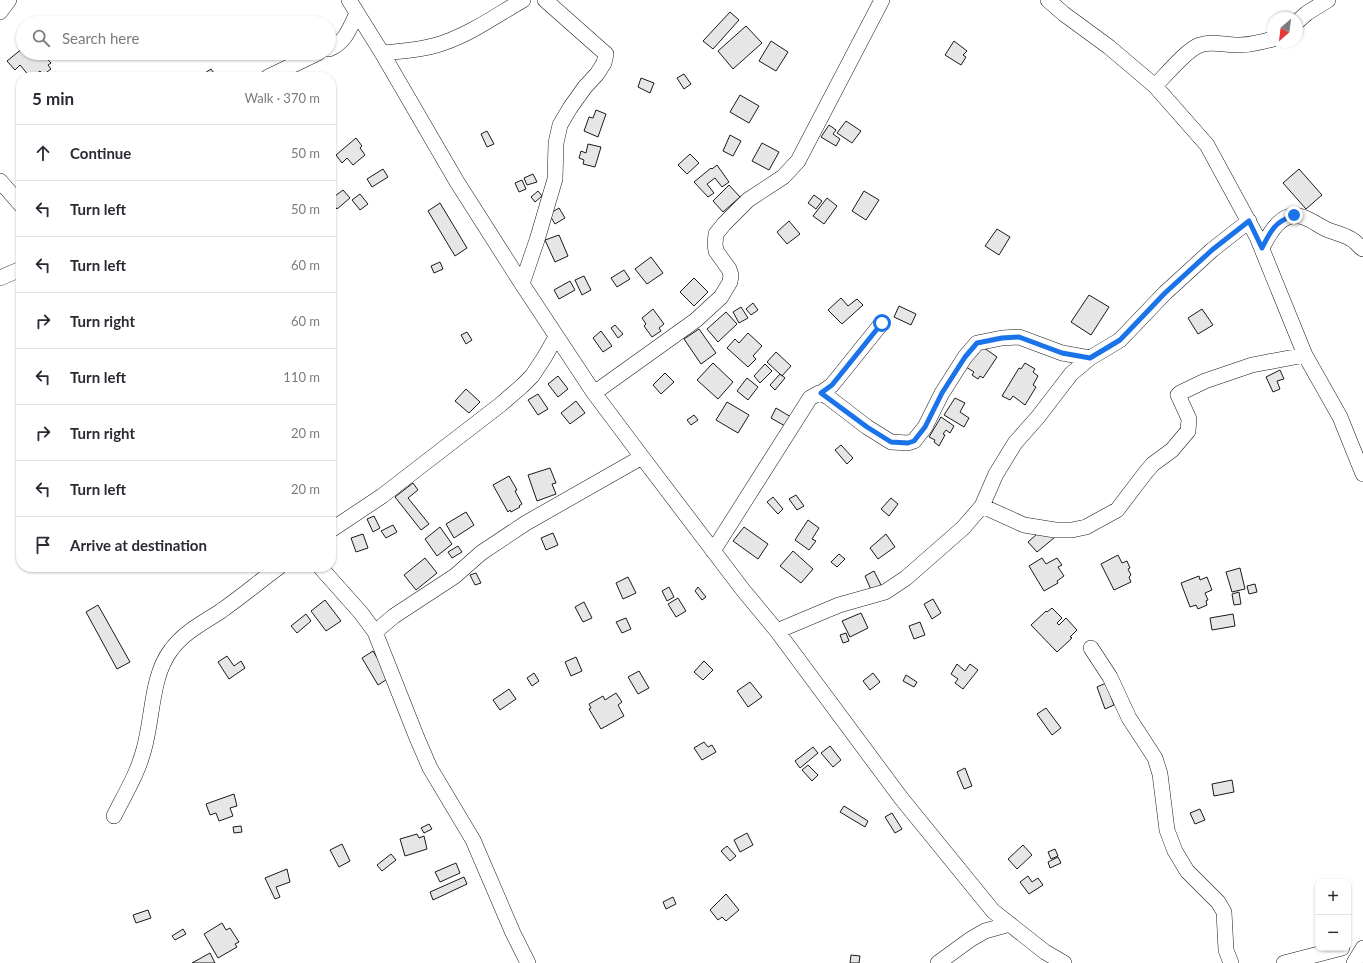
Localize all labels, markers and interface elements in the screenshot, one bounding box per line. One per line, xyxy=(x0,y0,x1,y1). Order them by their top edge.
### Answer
north arrow xyxy=(1267,12,1303,48)
search box xyxy=(16,16,336,60)
icon: search xyxy=(30,27,52,49)
text: Search here xyxy=(62,29,139,47)
text: 5 min xyxy=(32,88,74,109)
text: Walk · 370 m xyxy=(244,90,320,106)
icon: ahead xyxy=(32,142,54,164)
text: Continue xyxy=(70,144,131,162)
text: 50 m xyxy=(291,145,320,161)
icon: left xyxy=(32,198,54,220)
text: Turn left xyxy=(70,200,126,218)
text: 50 m xyxy=(291,201,320,217)
route end xyxy=(1285,206,1303,224)
icon: left xyxy=(32,254,54,276)
text: Turn left xyxy=(70,256,126,274)
text: 60 m xyxy=(291,257,320,273)
icon: right xyxy=(32,310,54,332)
text: Turn right xyxy=(70,312,135,330)
text: 60 m xyxy=(291,313,320,329)
route start xyxy=(873,314,891,332)
icon: left xyxy=(32,366,54,388)
text: Turn left xyxy=(70,368,126,386)
text: 110 m xyxy=(283,369,320,385)
icon: right xyxy=(32,422,54,444)
text: Turn right xyxy=(70,424,135,442)
text: 20 m xyxy=(291,425,320,441)
icon: left xyxy=(32,478,54,500)
text: Turn left xyxy=(70,480,126,498)
text: 20 m xyxy=(291,481,320,497)
icon: arrive xyxy=(32,534,54,556)
text: Arrive at destination xyxy=(70,536,207,554)
map controls xyxy=(1315,879,1351,951)
button: + xyxy=(1315,879,1351,915)
button: − xyxy=(1315,915,1351,951)

